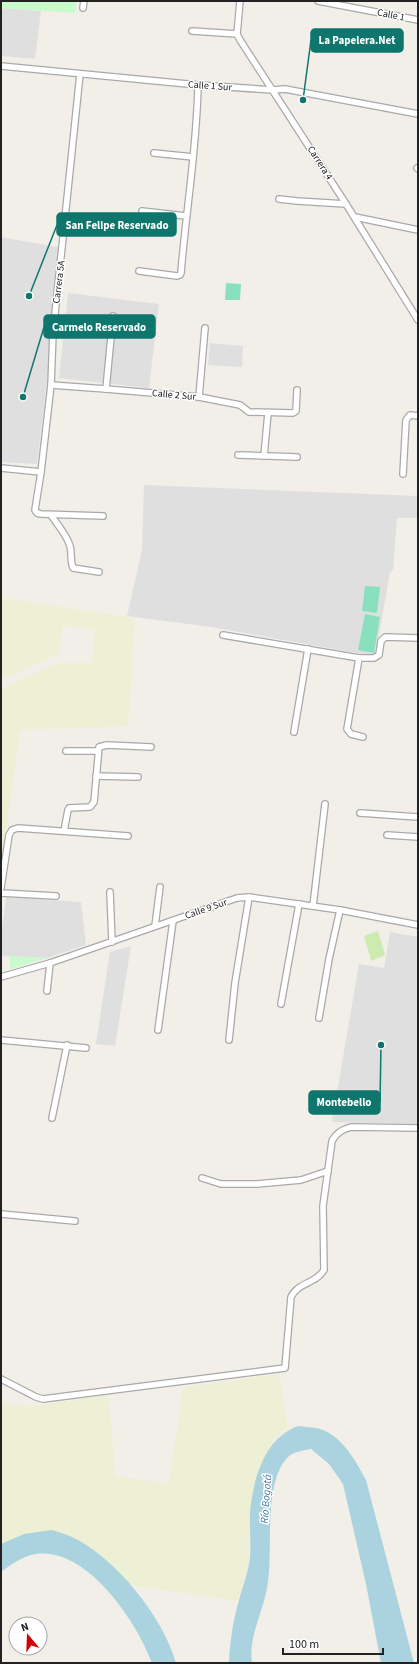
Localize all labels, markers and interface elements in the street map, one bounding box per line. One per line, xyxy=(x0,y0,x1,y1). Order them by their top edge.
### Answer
street label: Calle 1 xyxy=(376,5,406,25)
callout: La Papelera.Net xyxy=(311,29,403,52)
text: La Papelera.Net xyxy=(319,33,396,48)
street label: Calle 1 Sur xyxy=(188,77,233,95)
street label: Carrera 4 xyxy=(304,143,336,183)
callout: San Felipe Reservado xyxy=(57,213,176,236)
text: San Felipe Reservado xyxy=(65,218,169,233)
street label: Carrera 5A xyxy=(49,259,69,304)
callout: Carmelo Reservado xyxy=(44,315,155,338)
text: Carmelo Reservado xyxy=(52,320,146,335)
street label: Calle 2 Sur xyxy=(151,386,197,404)
street label: Calle 9 Sur xyxy=(183,895,230,923)
callout: Montebello xyxy=(309,1091,380,1114)
text: Montebello xyxy=(317,1095,371,1110)
water label: Río Bogotá xyxy=(257,1474,275,1524)
north arrow xyxy=(8,1616,48,1656)
text: N xyxy=(19,1619,31,1635)
scale bar xyxy=(283,1630,383,1656)
text: 100 m xyxy=(289,1636,319,1653)

